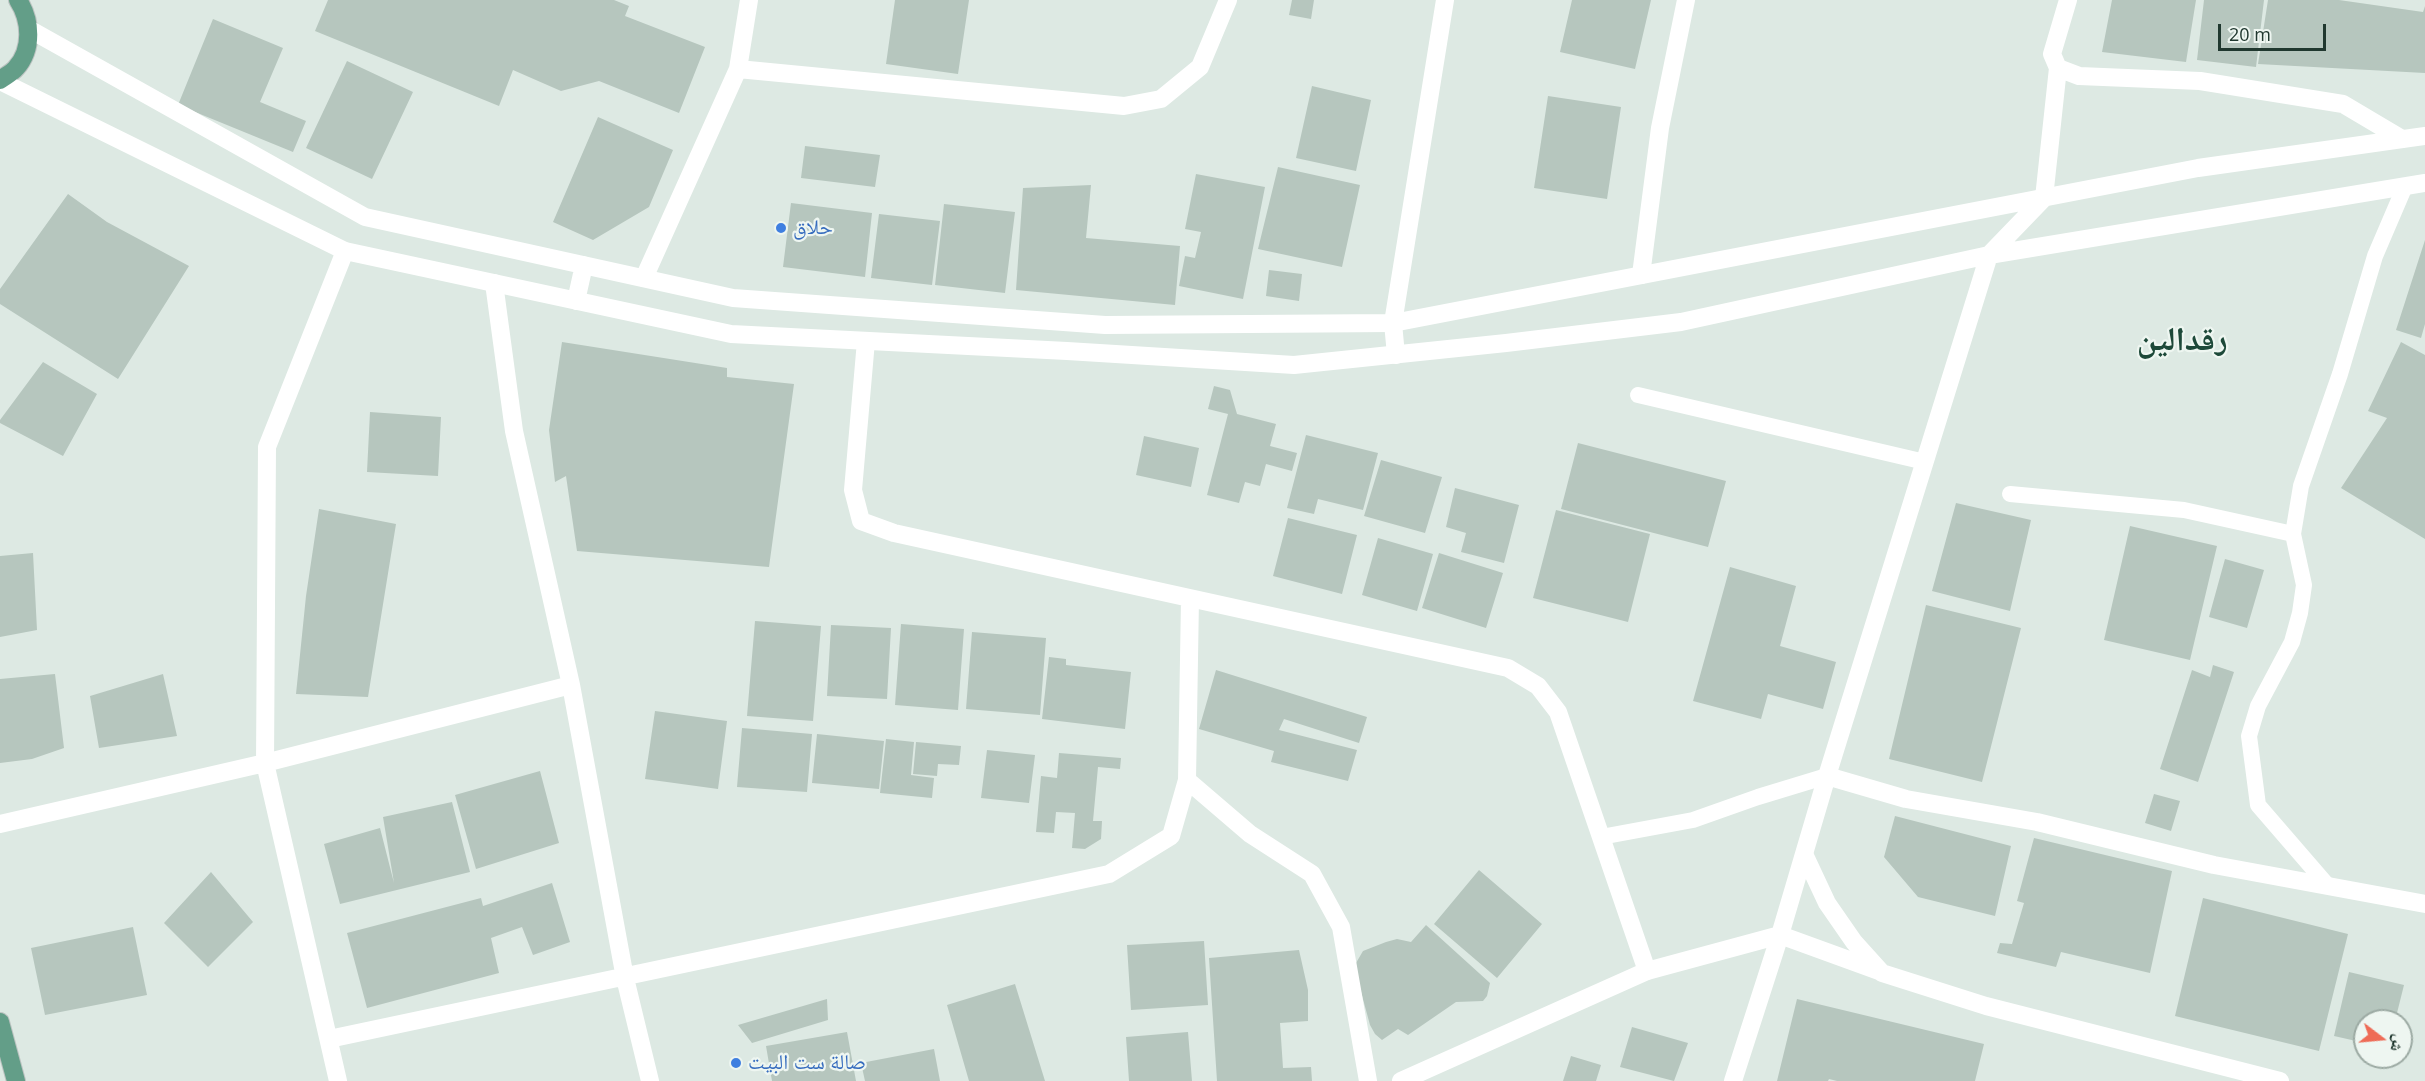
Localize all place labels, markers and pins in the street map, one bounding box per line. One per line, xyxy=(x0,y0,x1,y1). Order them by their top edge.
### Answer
place label: حلاق xyxy=(793,215,833,241)
marker: حلاق xyxy=(774,221,788,235)
place label: صالة ست البيت xyxy=(748,1050,866,1076)
marker: صالة ست البيت xyxy=(729,1056,743,1070)

